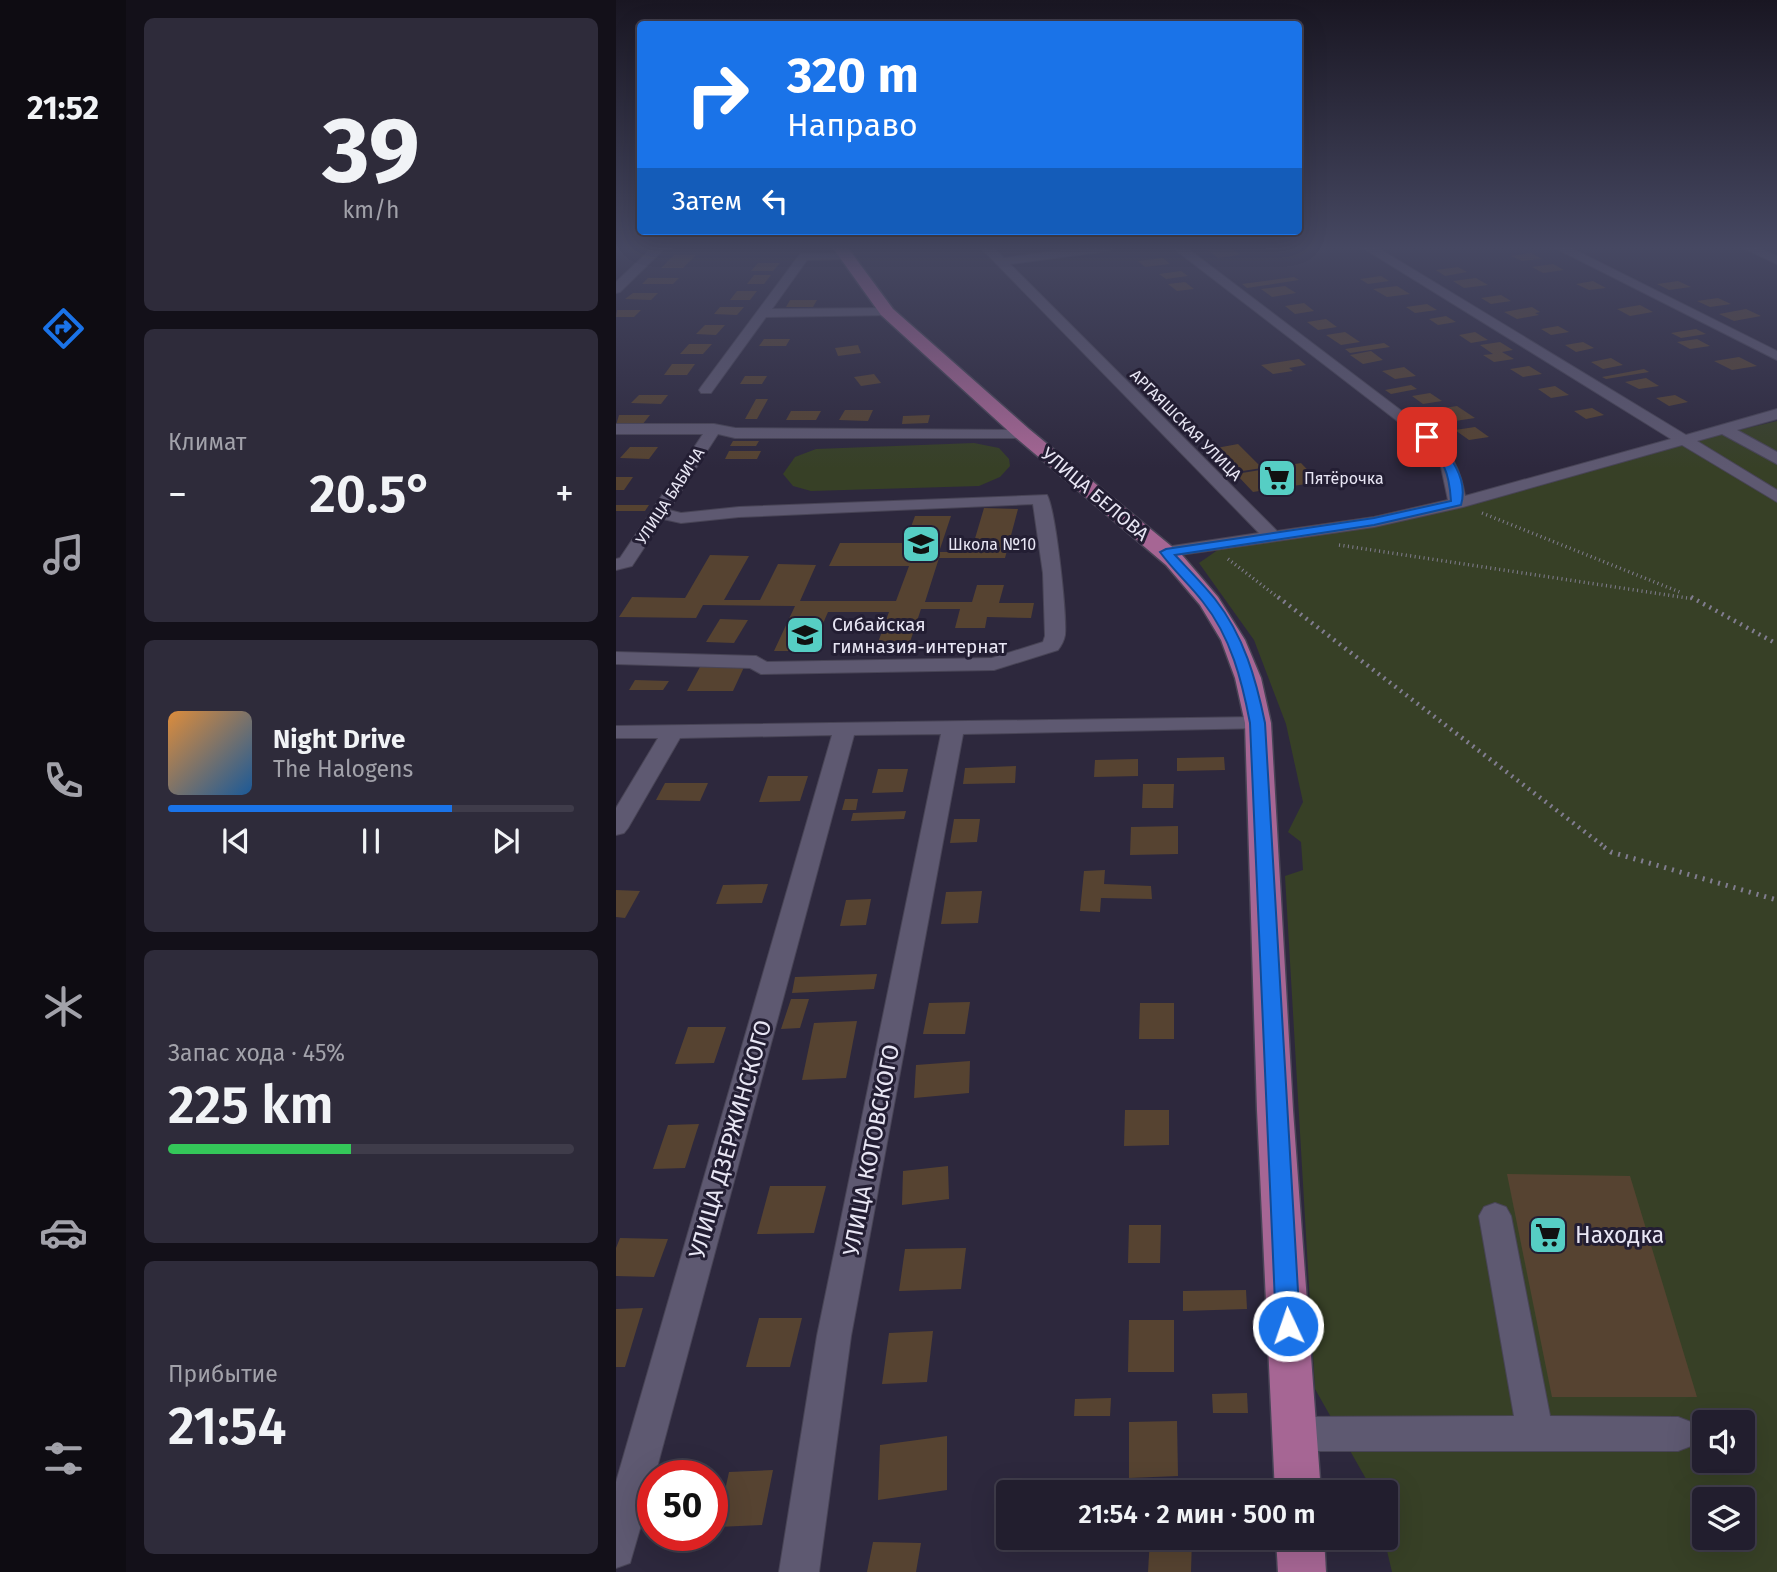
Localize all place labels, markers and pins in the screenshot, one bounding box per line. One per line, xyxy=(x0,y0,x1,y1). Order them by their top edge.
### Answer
pin xyxy=(1397,407,1457,467)
supermarket icon: Пятёрочка xyxy=(1256,457,1298,499)
place label: Пятёрочка xyxy=(1304,469,1384,488)
school or university icon: Школа №10 xyxy=(900,523,942,565)
place label: Школа №10 xyxy=(948,535,1036,554)
place label: Сибайская гимназия-интернат xyxy=(832,613,1008,658)
school or university icon: Сибайская гимназия-интернат xyxy=(784,614,826,656)
supermarket icon: Находка xyxy=(1527,1214,1569,1256)
place label: Находка xyxy=(1575,1221,1664,1249)

